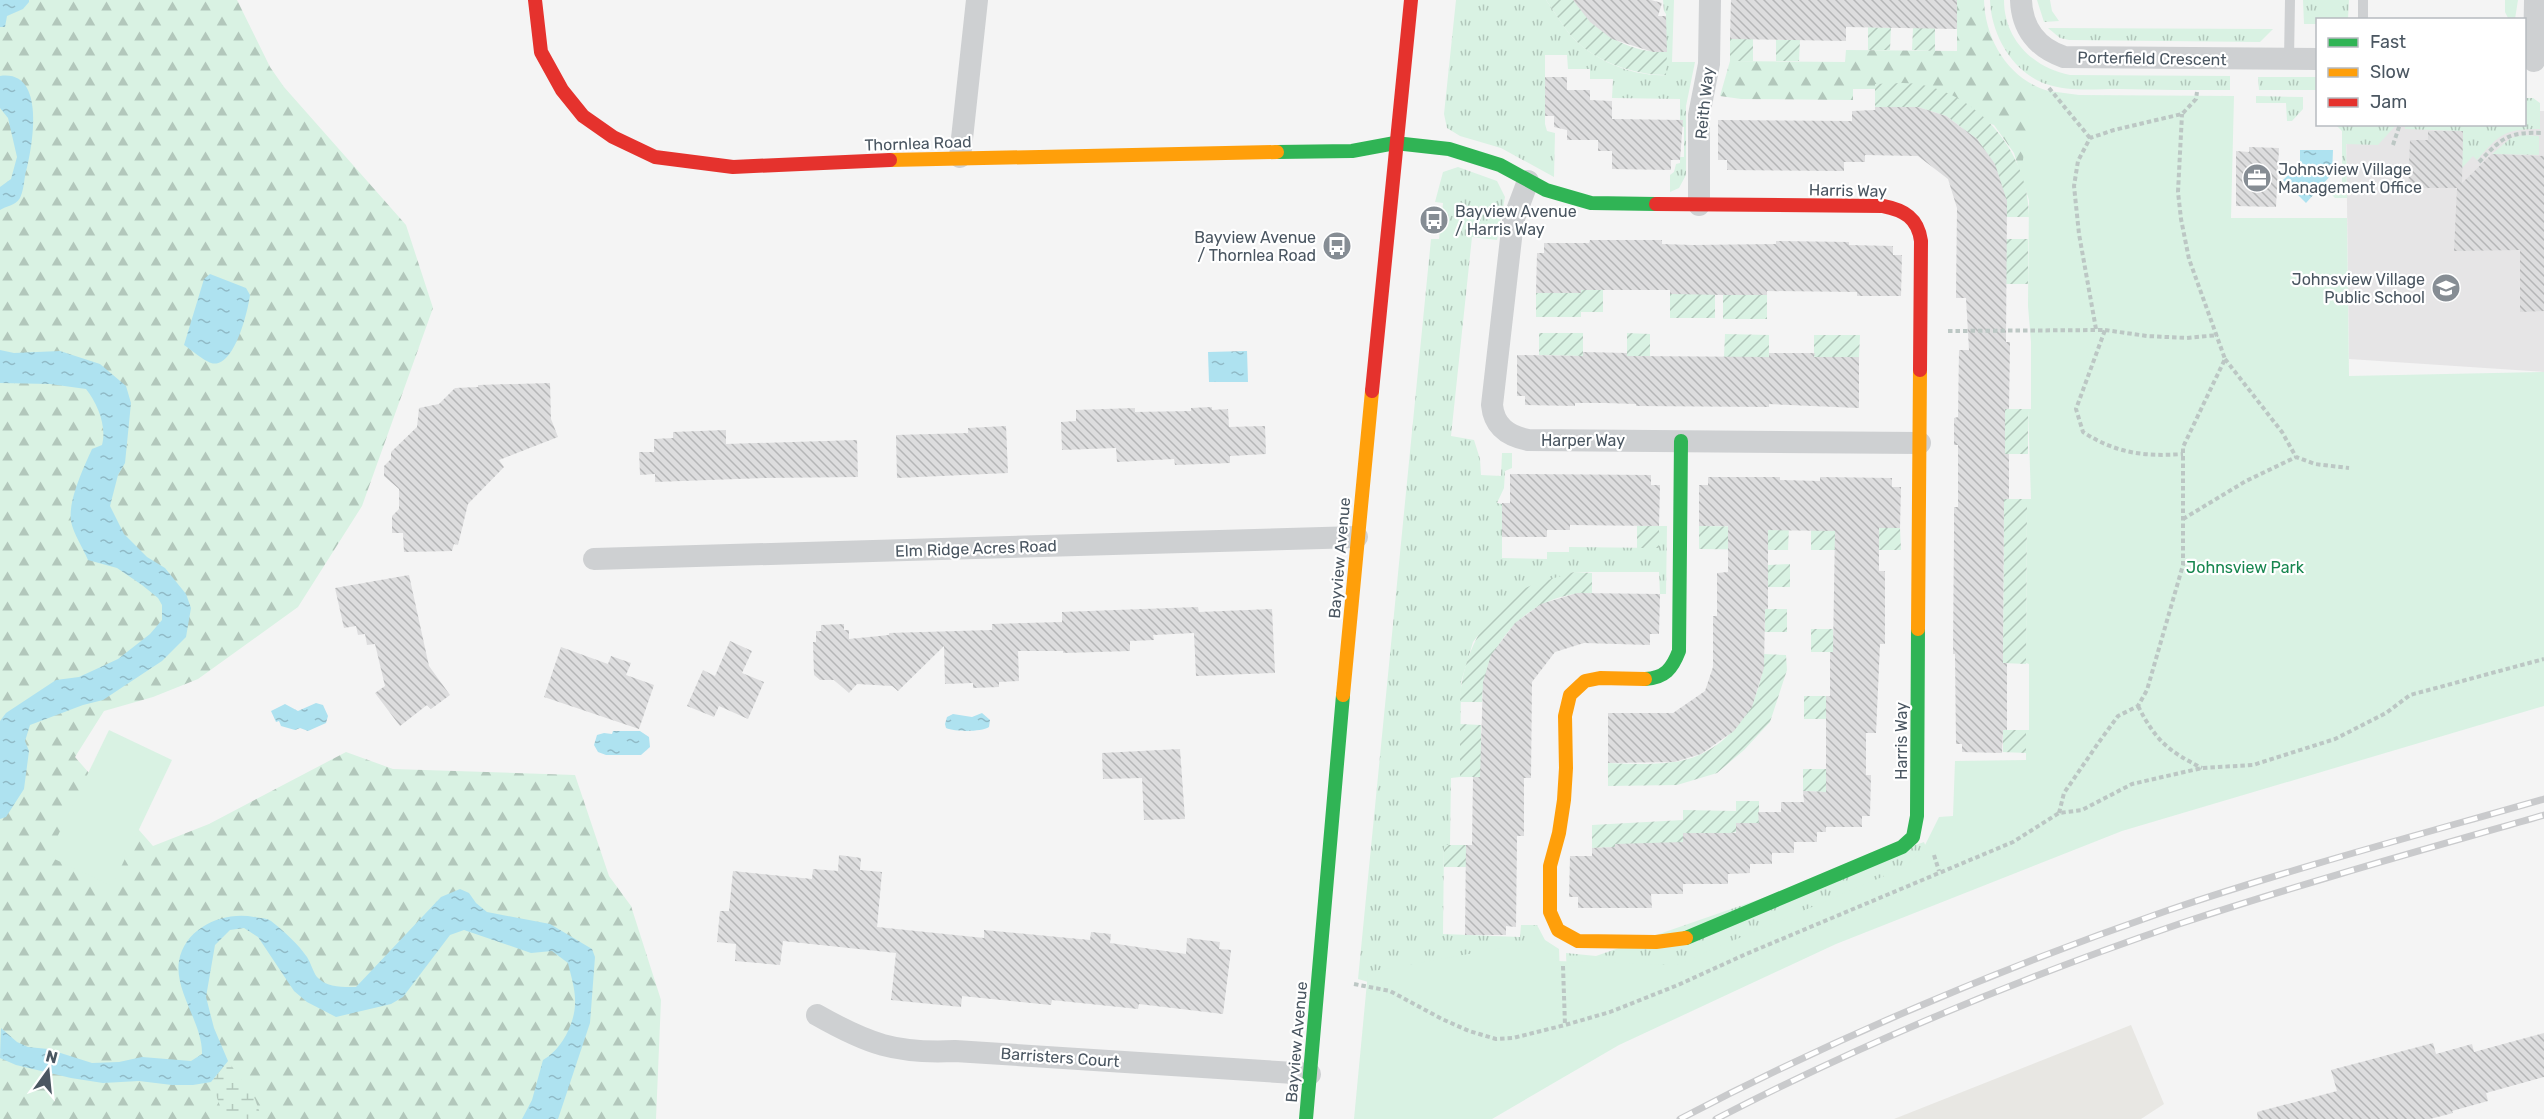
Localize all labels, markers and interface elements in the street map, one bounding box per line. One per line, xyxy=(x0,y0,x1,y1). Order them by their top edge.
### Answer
legend xyxy=(2316,18,2526,126)
text: Fast xyxy=(2370,31,2406,53)
street label: Porterfield Crescent xyxy=(2077,48,2227,69)
text: Slow xyxy=(2370,61,2410,83)
street label: Reith Way xyxy=(1691,66,1718,140)
text: Jam xyxy=(2370,91,2407,113)
street label: Thornlea Road xyxy=(864,132,972,155)
place label: Johnsview Village Management Office xyxy=(2278,160,2422,197)
office icon: Johnsview Village Management Office xyxy=(2241,162,2273,194)
street label: Harris Way xyxy=(1809,180,1887,201)
place label: Bayview Avenue / Harris Way xyxy=(1455,202,1577,239)
bus stop icon: Bayview Avenue / Harris Way xyxy=(1418,204,1450,236)
place label: Bayview Avenue / Thornlea Road xyxy=(1194,228,1316,265)
bus stop icon: Bayview Avenue / Thornlea Road xyxy=(1321,230,1353,262)
place label: Johnsview Village Public School xyxy=(2292,270,2425,307)
school or university icon: Johnsview Village Public School xyxy=(2430,272,2462,304)
street label: Harper Way xyxy=(1541,431,1625,450)
street label: Bayview Avenue xyxy=(1325,497,1354,619)
street label: Elm Ridge Acres Road xyxy=(895,536,1057,561)
park label: Johnsview Park xyxy=(2186,558,2305,577)
street label: Harris Way xyxy=(1892,702,1911,780)
street label: Bayview Avenue xyxy=(1282,981,1311,1103)
north arrow xyxy=(18,1041,78,1101)
street label: Barristers Court xyxy=(1000,1044,1120,1071)
text: N xyxy=(44,1046,60,1068)

